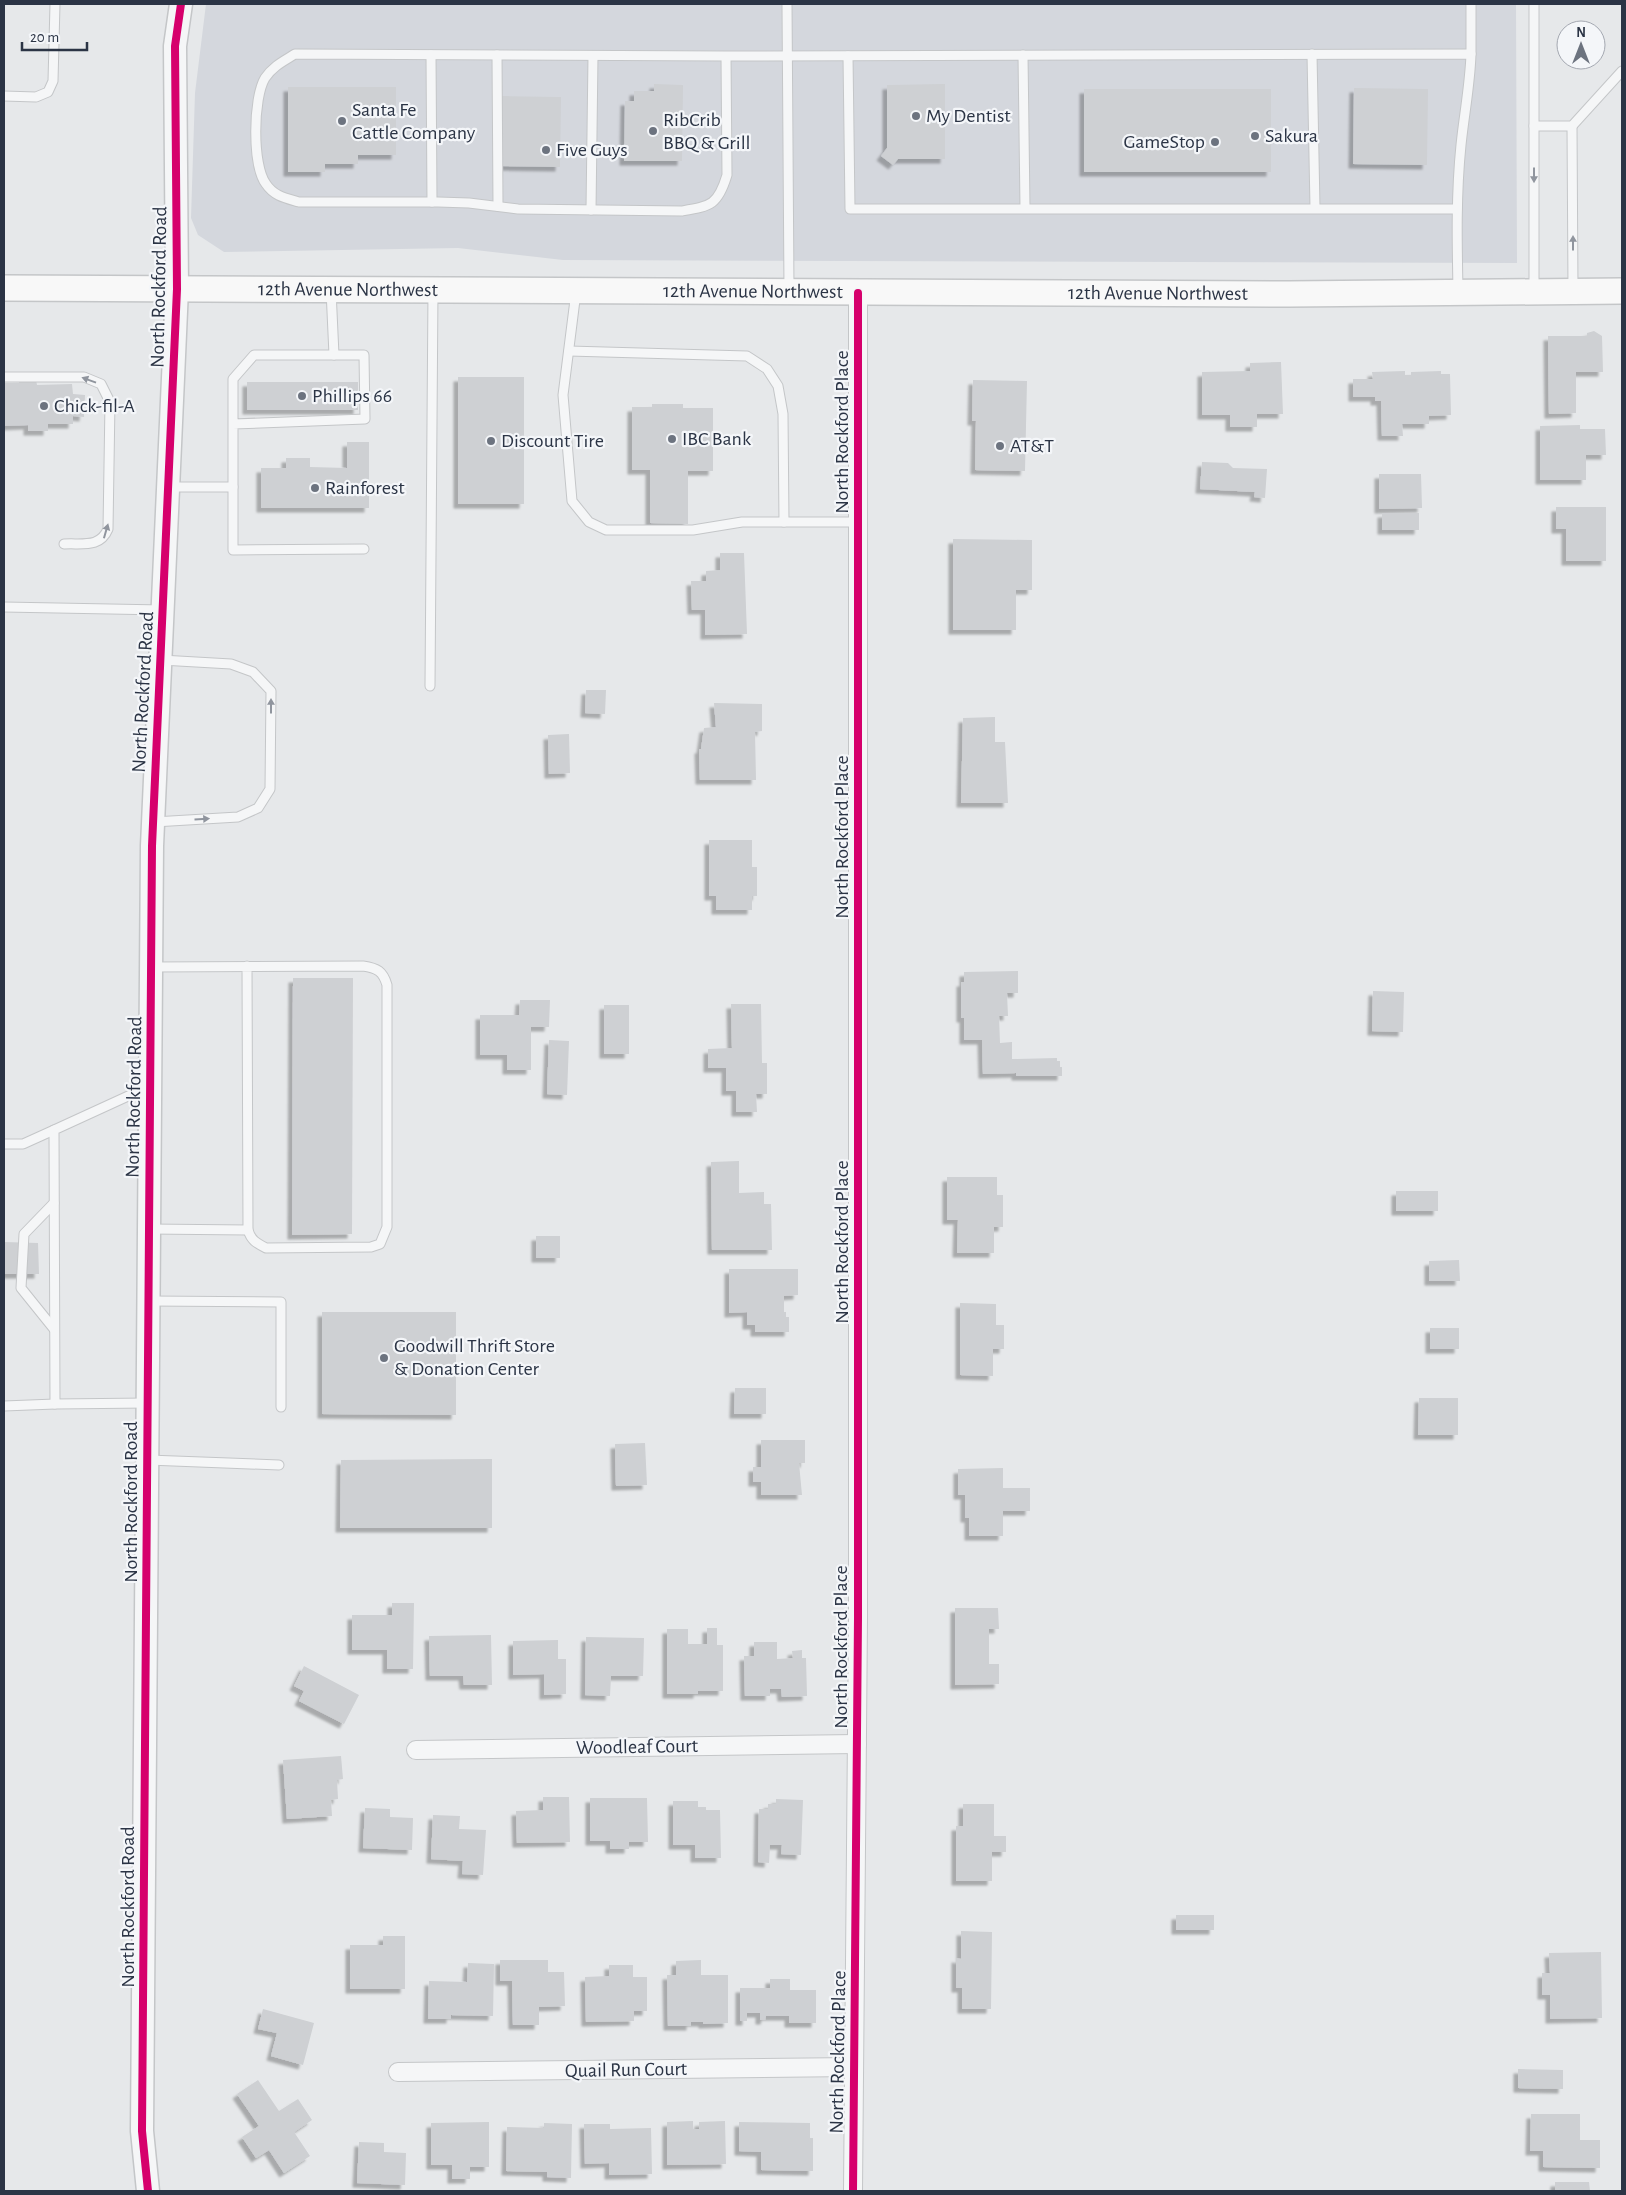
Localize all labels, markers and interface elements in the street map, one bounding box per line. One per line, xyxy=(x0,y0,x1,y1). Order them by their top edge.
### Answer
scale bar xyxy=(22,20,88,52)
north arrow xyxy=(1556,20,1606,70)
text: N xyxy=(1576,26,1586,40)
text: 20 m xyxy=(30,30,59,45)
place label: Santa Fe Cattle Company xyxy=(352,100,476,143)
place label: My Dentist xyxy=(926,106,1011,126)
place label: RibCrib BBQ & Grill xyxy=(663,110,751,153)
marker: My Dentist xyxy=(910,110,922,122)
marker: Santa Fe Cattle Company xyxy=(336,115,348,127)
marker: RibCrib BBQ & Grill xyxy=(647,125,659,137)
place label: Sakura xyxy=(1265,126,1318,146)
marker: Sakura xyxy=(1249,130,1261,142)
place label: GameStop xyxy=(1123,132,1205,152)
marker: GameStop xyxy=(1209,136,1221,148)
place label: Five Guys xyxy=(556,140,628,160)
marker: Five Guys xyxy=(540,144,552,156)
one-way arrow xyxy=(1530,167,1538,183)
street label: North Rockford Road xyxy=(148,206,170,368)
one-way arrow xyxy=(1569,235,1577,251)
street label: 12th Avenue Northwest xyxy=(258,279,439,300)
street label: 12th Avenue Northwest xyxy=(663,281,844,302)
street label: 12th Avenue Northwest xyxy=(1068,283,1249,304)
street label: North Rockford Place xyxy=(832,350,852,514)
one-way arrow xyxy=(81,376,96,384)
place label: Phillips 66 xyxy=(312,386,392,406)
marker: Phillips 66 xyxy=(296,390,308,402)
place label: Chick-fil-A xyxy=(54,396,135,416)
marker: Chick-fil-A xyxy=(38,400,50,412)
place label: IBC Bank xyxy=(682,429,751,449)
place label: Discount Tire xyxy=(501,431,604,451)
marker: IBC Bank xyxy=(666,433,678,445)
marker: Discount Tire xyxy=(485,435,497,447)
place label: AT&T xyxy=(1010,436,1054,456)
marker: AT&T xyxy=(994,440,1006,452)
place label: Rainforest xyxy=(325,478,405,498)
marker: Rainforest xyxy=(309,482,321,494)
one-way arrow xyxy=(102,523,110,538)
street label: North Rockford Road xyxy=(129,611,157,773)
one-way arrow xyxy=(267,698,275,714)
street label: North Rockford Place xyxy=(832,755,852,919)
one-way arrow xyxy=(194,814,210,822)
street label: North Rockford Road xyxy=(123,1016,145,1178)
street label: North Rockford Place xyxy=(832,1160,852,1324)
place label: Goodwill Thrift Store & Donation Center xyxy=(394,1336,555,1379)
marker: Goodwill Thrift Store & Donation Center xyxy=(378,1352,390,1364)
street label: North Rockford Road xyxy=(121,1421,141,1583)
street label: North Rockford Place xyxy=(831,1565,851,1729)
street label: Woodleaf Court xyxy=(576,1736,699,1758)
street label: North Rockford Road xyxy=(118,1826,138,1988)
street label: North Rockford Place xyxy=(827,1970,849,2134)
street label: Quail Run Court xyxy=(565,2059,688,2081)

